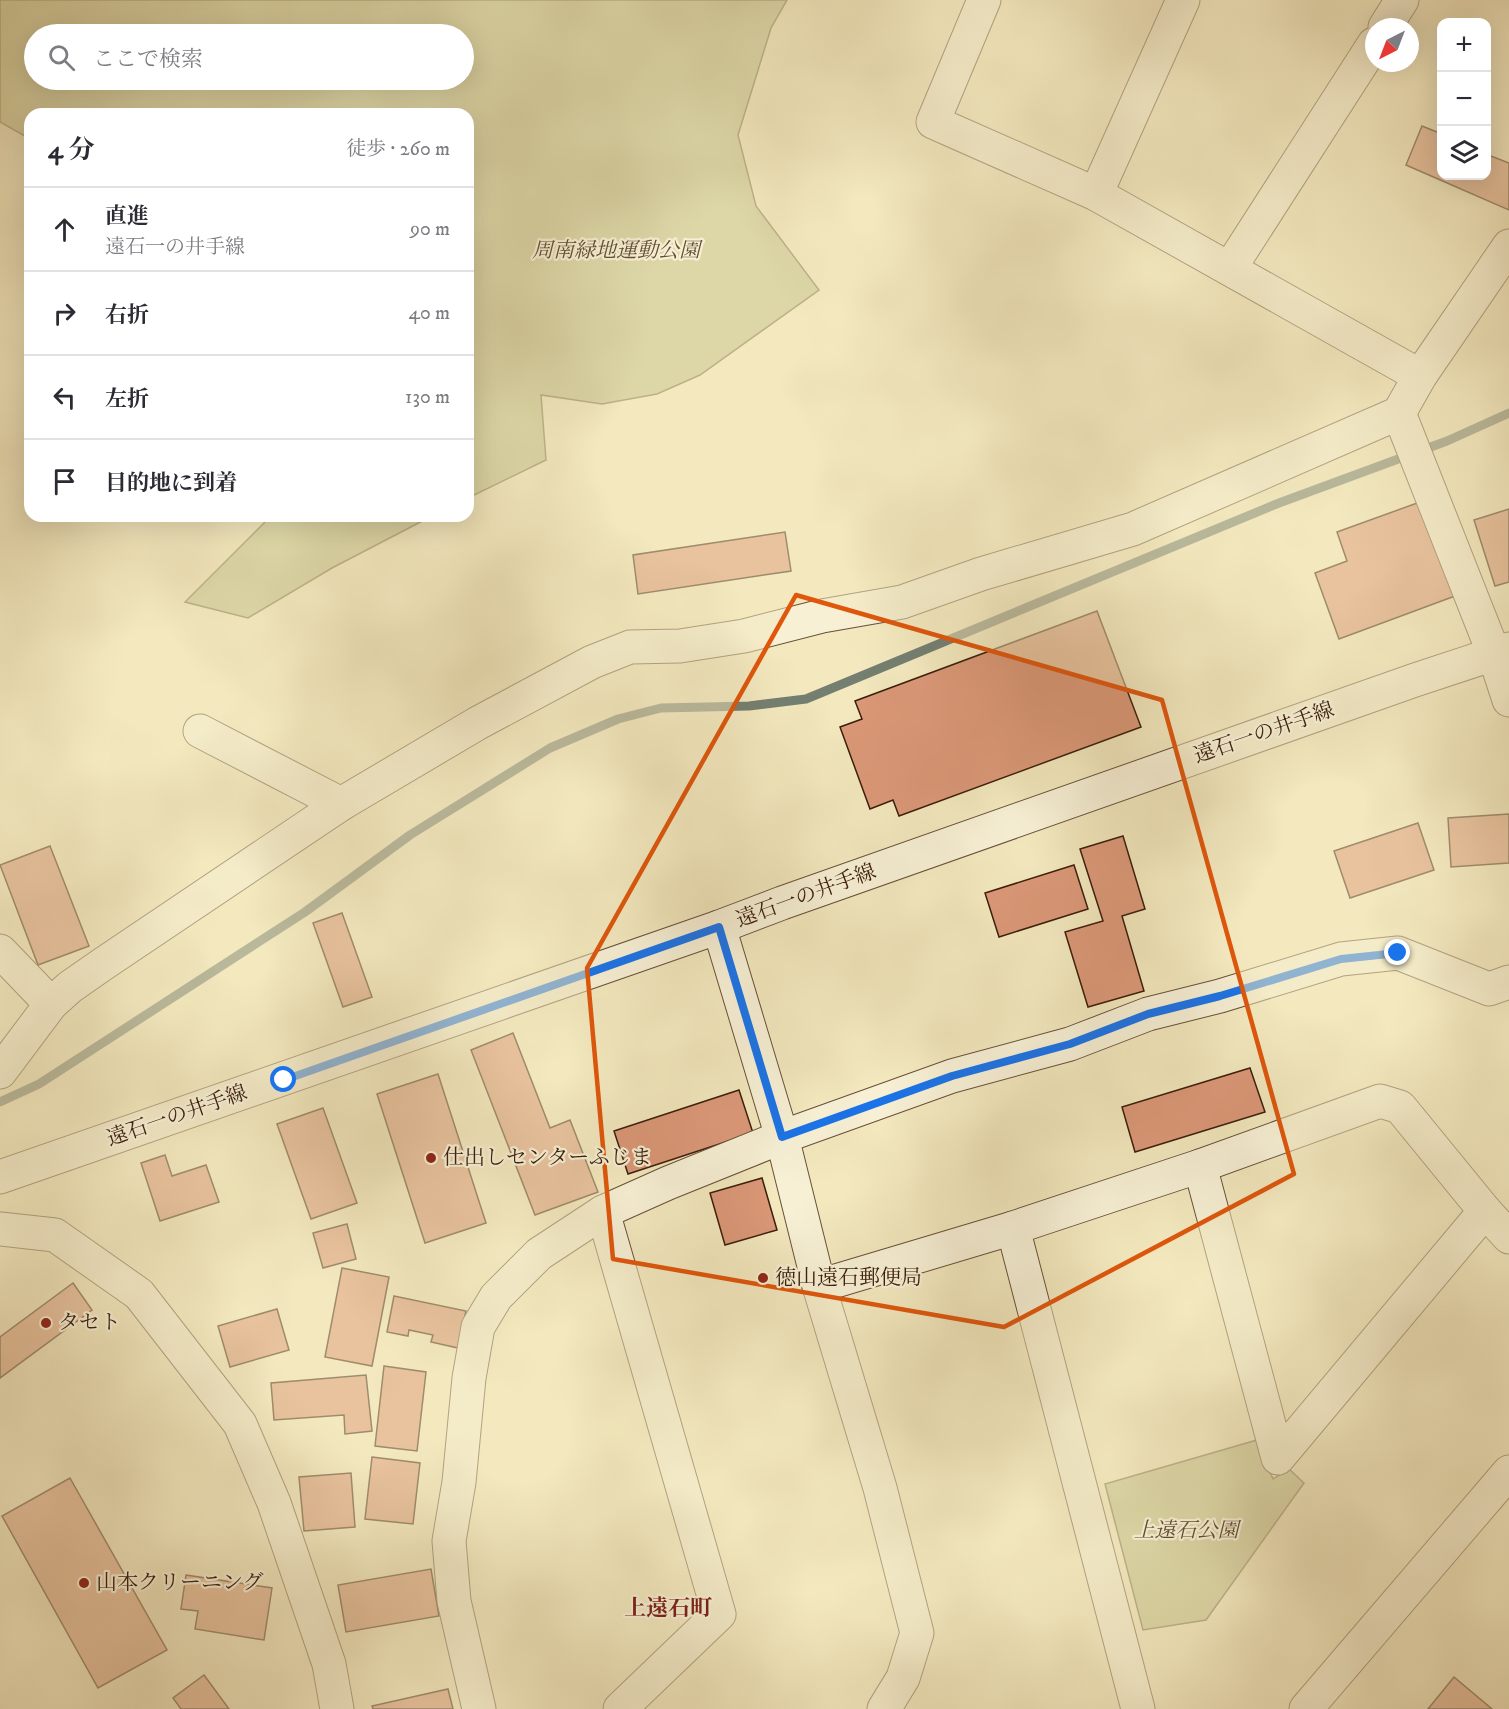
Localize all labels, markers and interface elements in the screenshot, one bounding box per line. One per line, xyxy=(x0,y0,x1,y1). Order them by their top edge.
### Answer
north arrow xyxy=(1365,18,1419,72)
map controls xyxy=(1437,18,1491,180)
button: + xyxy=(1437,18,1491,72)
search box xyxy=(24,24,474,90)
icon: search xyxy=(45,41,78,74)
text: ここで検索 xyxy=(93,46,203,73)
button: − xyxy=(1437,72,1491,126)
button: layers xyxy=(1437,126,1491,180)
text: 4 分 xyxy=(48,134,95,167)
text: 徒歩 · 260 m xyxy=(346,137,450,162)
text: 直進 xyxy=(105,203,149,230)
icon: ahead xyxy=(48,213,81,246)
text: 90 m xyxy=(410,217,450,242)
text: 遠石一の井手線 xyxy=(105,235,245,260)
park label: 周南緑地運動公園 xyxy=(532,238,703,264)
icon: right xyxy=(48,297,81,330)
text: 40 m xyxy=(408,301,450,326)
text: 右折 xyxy=(105,302,149,329)
icon: left xyxy=(48,381,81,414)
text: 130 m xyxy=(405,385,450,410)
text: 左折 xyxy=(105,386,149,413)
icon: arrive xyxy=(48,465,81,498)
text: 目的地に到着 xyxy=(105,470,237,497)
street label: 遠石一の井手線 xyxy=(1190,697,1338,769)
street label: 遠石一の井手線 xyxy=(732,859,880,933)
route end xyxy=(1384,939,1410,965)
route start xyxy=(270,1066,296,1092)
street label: 遠石一の井手線 xyxy=(103,1080,251,1152)
place label: 仕出しセンターふじま xyxy=(443,1145,652,1171)
marker: 仕出しセンターふじま xyxy=(424,1151,438,1165)
place label: 徳山遠石郵便局 xyxy=(775,1265,922,1291)
marker: 徳山遠石郵便局 xyxy=(756,1271,770,1285)
place label: タセト xyxy=(58,1310,121,1336)
marker: タセト xyxy=(39,1316,53,1330)
park label: 上遠石公園 xyxy=(1134,1518,1241,1544)
place label: 山本クリーニング xyxy=(96,1570,264,1596)
marker: 山本クリーニング xyxy=(77,1576,91,1590)
district label: 上遠石町 xyxy=(624,1595,712,1622)

